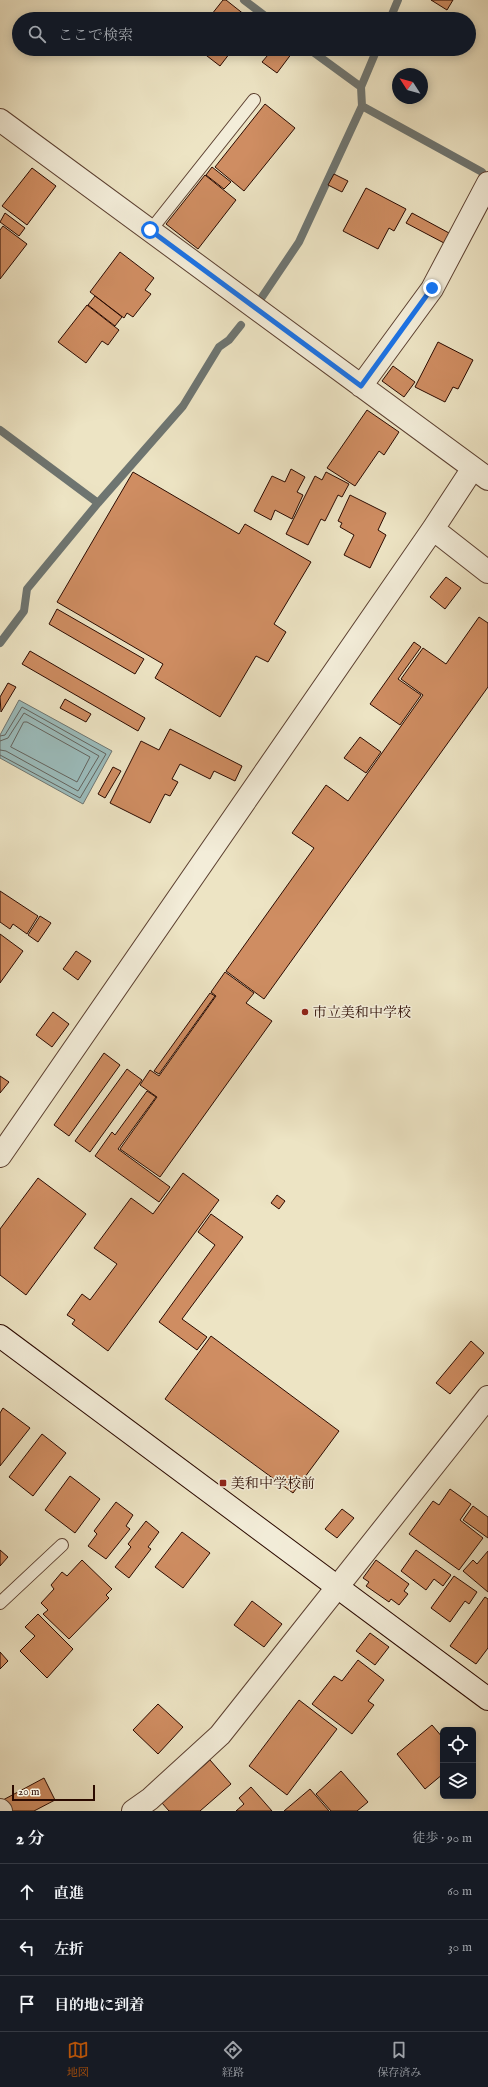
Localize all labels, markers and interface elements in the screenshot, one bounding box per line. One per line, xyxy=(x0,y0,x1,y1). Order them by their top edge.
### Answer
search box xyxy=(12,12,476,56)
icon: search xyxy=(26,23,48,45)
text: ここで検索 xyxy=(58,26,133,45)
north arrow xyxy=(392,68,428,104)
route start xyxy=(141,221,159,239)
route end xyxy=(423,279,441,297)
place label: 市立美和中学校 xyxy=(313,1004,411,1022)
marker: 市立美和中学校 xyxy=(300,1007,310,1017)
place label: 美和中学校前 xyxy=(231,1475,315,1493)
marker: 美和中学校前 xyxy=(218,1478,228,1488)
map controls xyxy=(440,1727,476,1799)
button: locate xyxy=(440,1727,476,1763)
button: layers xyxy=(440,1763,476,1799)
scale bar xyxy=(12,1783,95,1802)
text: 20 m xyxy=(18,1785,39,1799)
text: 2 分 xyxy=(16,1829,45,1850)
text: 徒歩 · 90 m xyxy=(413,1830,472,1847)
icon: ahead xyxy=(16,1881,38,1903)
text: 60 m xyxy=(447,1883,472,1900)
text: 直進 xyxy=(54,1884,84,1903)
icon: left xyxy=(16,1937,38,1959)
text: 30 m xyxy=(448,1939,472,1956)
text: 左折 xyxy=(54,1940,84,1959)
icon: arrive xyxy=(16,1993,38,2015)
text: 目的地に到着 xyxy=(54,1996,144,2015)
tab: 地図 xyxy=(67,2039,89,2080)
tab: 経路 xyxy=(222,2039,244,2080)
tab: 保存済み xyxy=(377,2039,421,2080)

